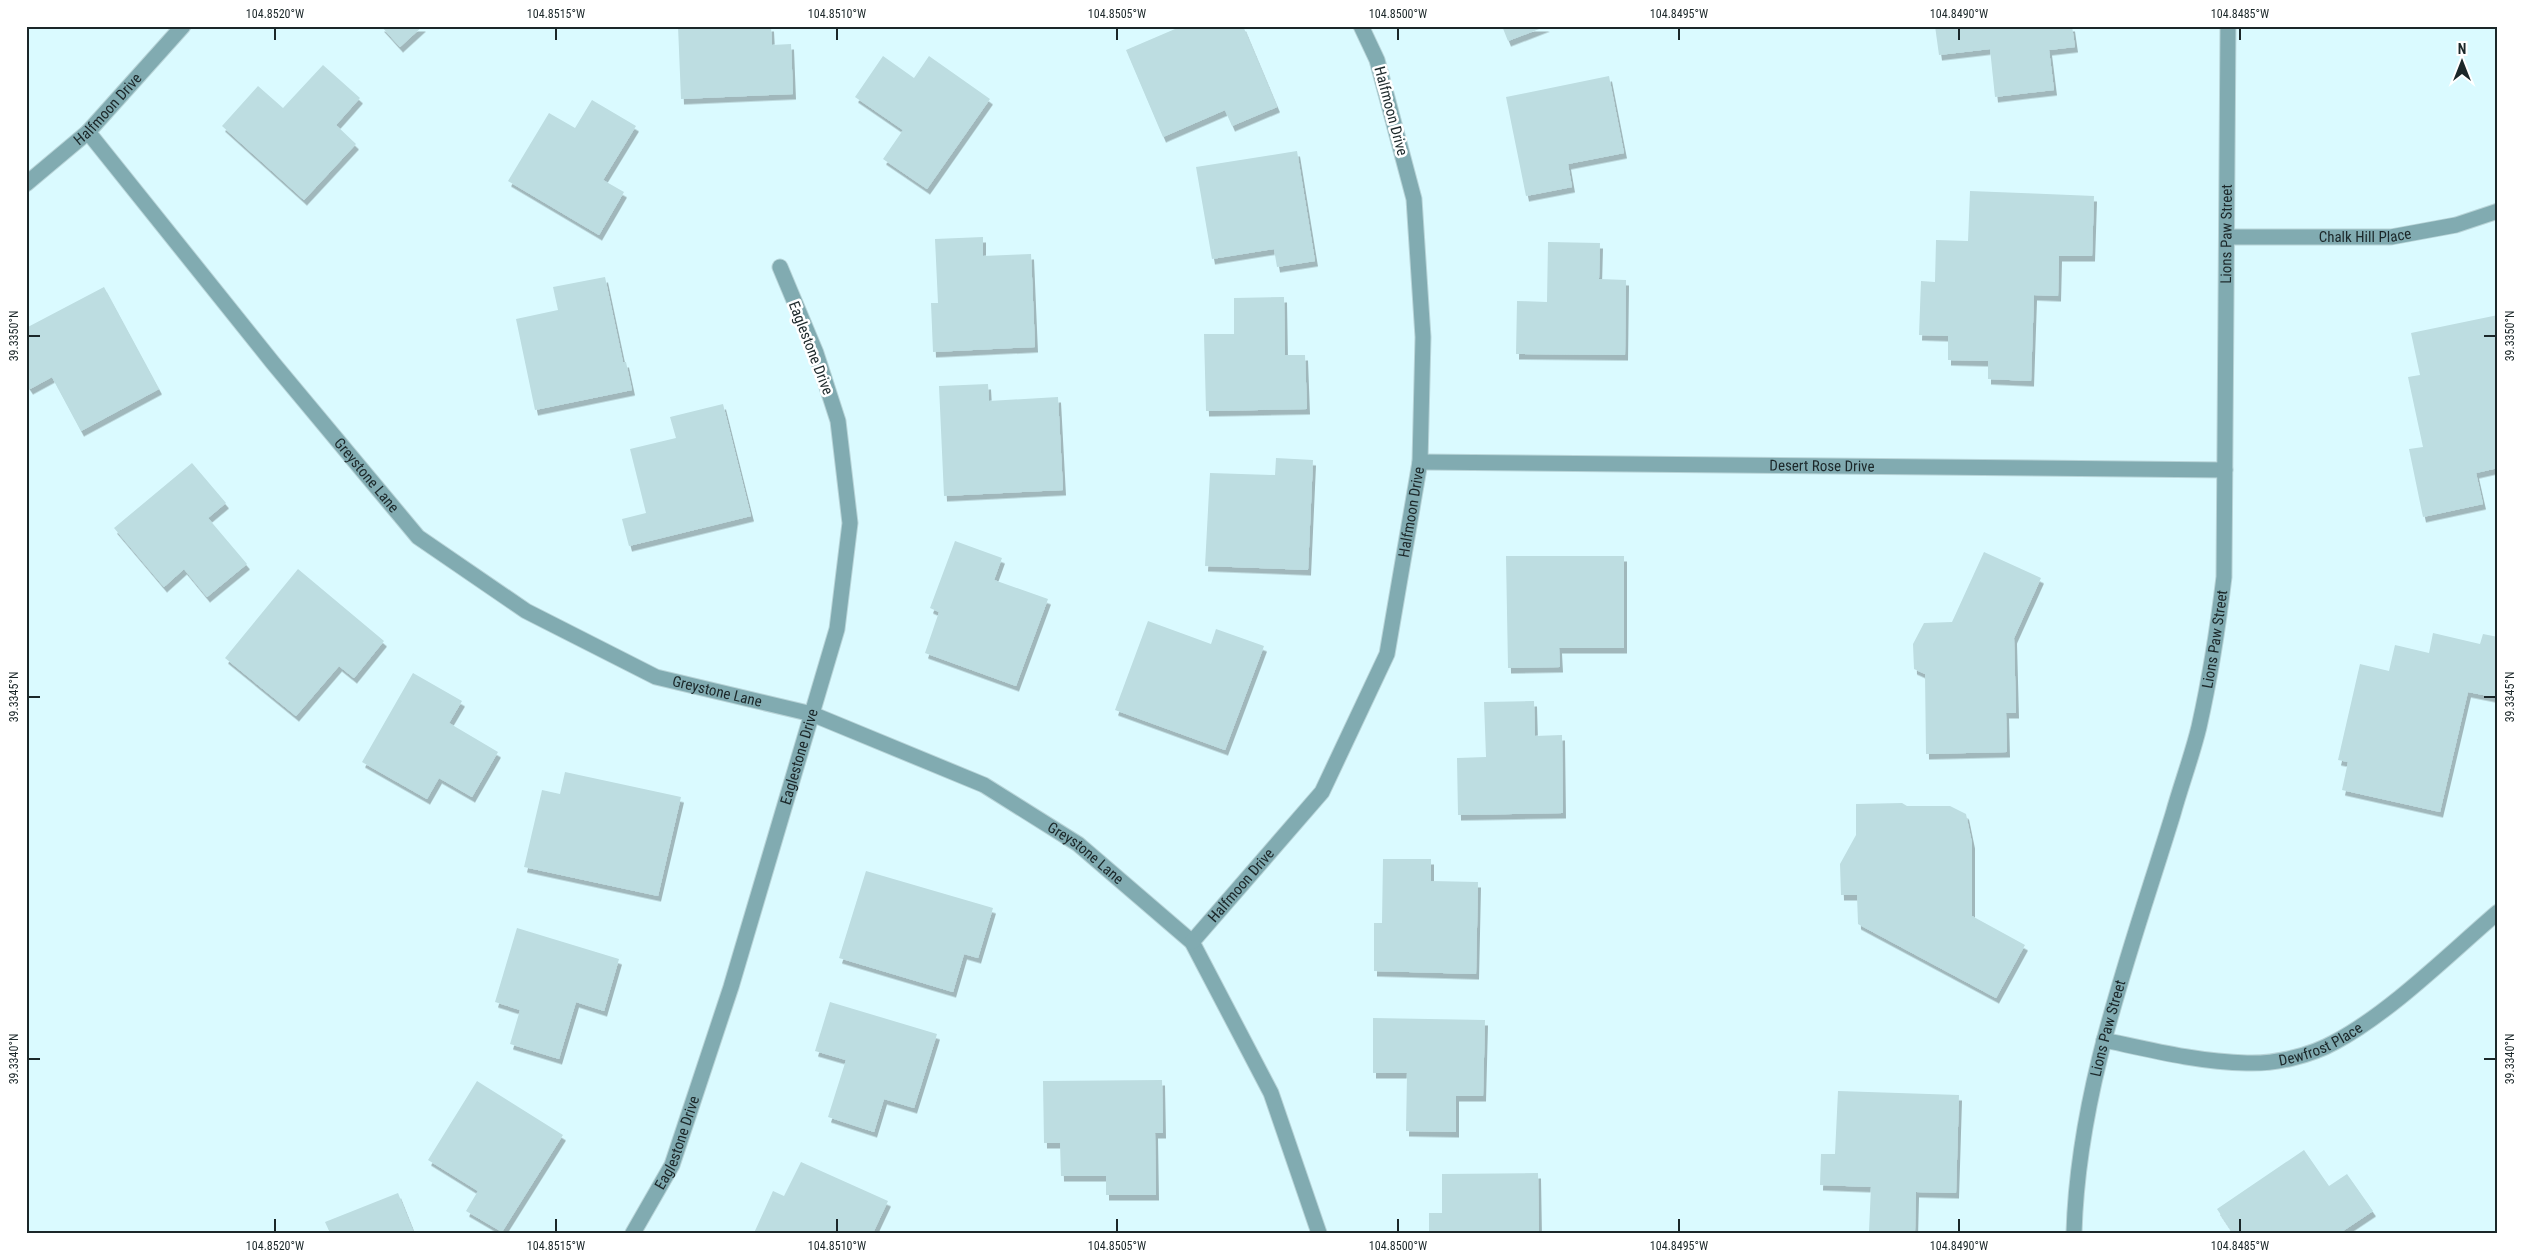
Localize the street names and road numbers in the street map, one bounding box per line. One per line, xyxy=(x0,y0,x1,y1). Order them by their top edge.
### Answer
street label: Halfmoon Drive xyxy=(1370,64,1412,158)
street label: Halfmoon Drive xyxy=(70,69,145,149)
street label: Lions Paw Street xyxy=(2217,184,2236,284)
street label: Chalk Hill Place xyxy=(2319,224,2413,246)
street label: Eaglestone Drive xyxy=(785,299,837,397)
street label: Greystone Lane xyxy=(330,434,403,516)
street label: Desert Rose Drive xyxy=(1769,456,1875,476)
street label: Halfmoon Drive xyxy=(1395,465,1428,559)
street label: Lions Paw Street xyxy=(2198,589,2231,690)
street label: Greystone Lane xyxy=(671,672,764,711)
street label: Eaglestone Drive xyxy=(776,707,822,807)
street label: Greystone Lane xyxy=(1044,818,1127,888)
street label: Halfmoon Drive xyxy=(1204,845,1278,926)
street label: Lions Paw Street xyxy=(2087,978,2129,1078)
street label: Dewfrost Place xyxy=(2277,1019,2366,1070)
street label: Eaglestone Drive xyxy=(651,1094,703,1193)

